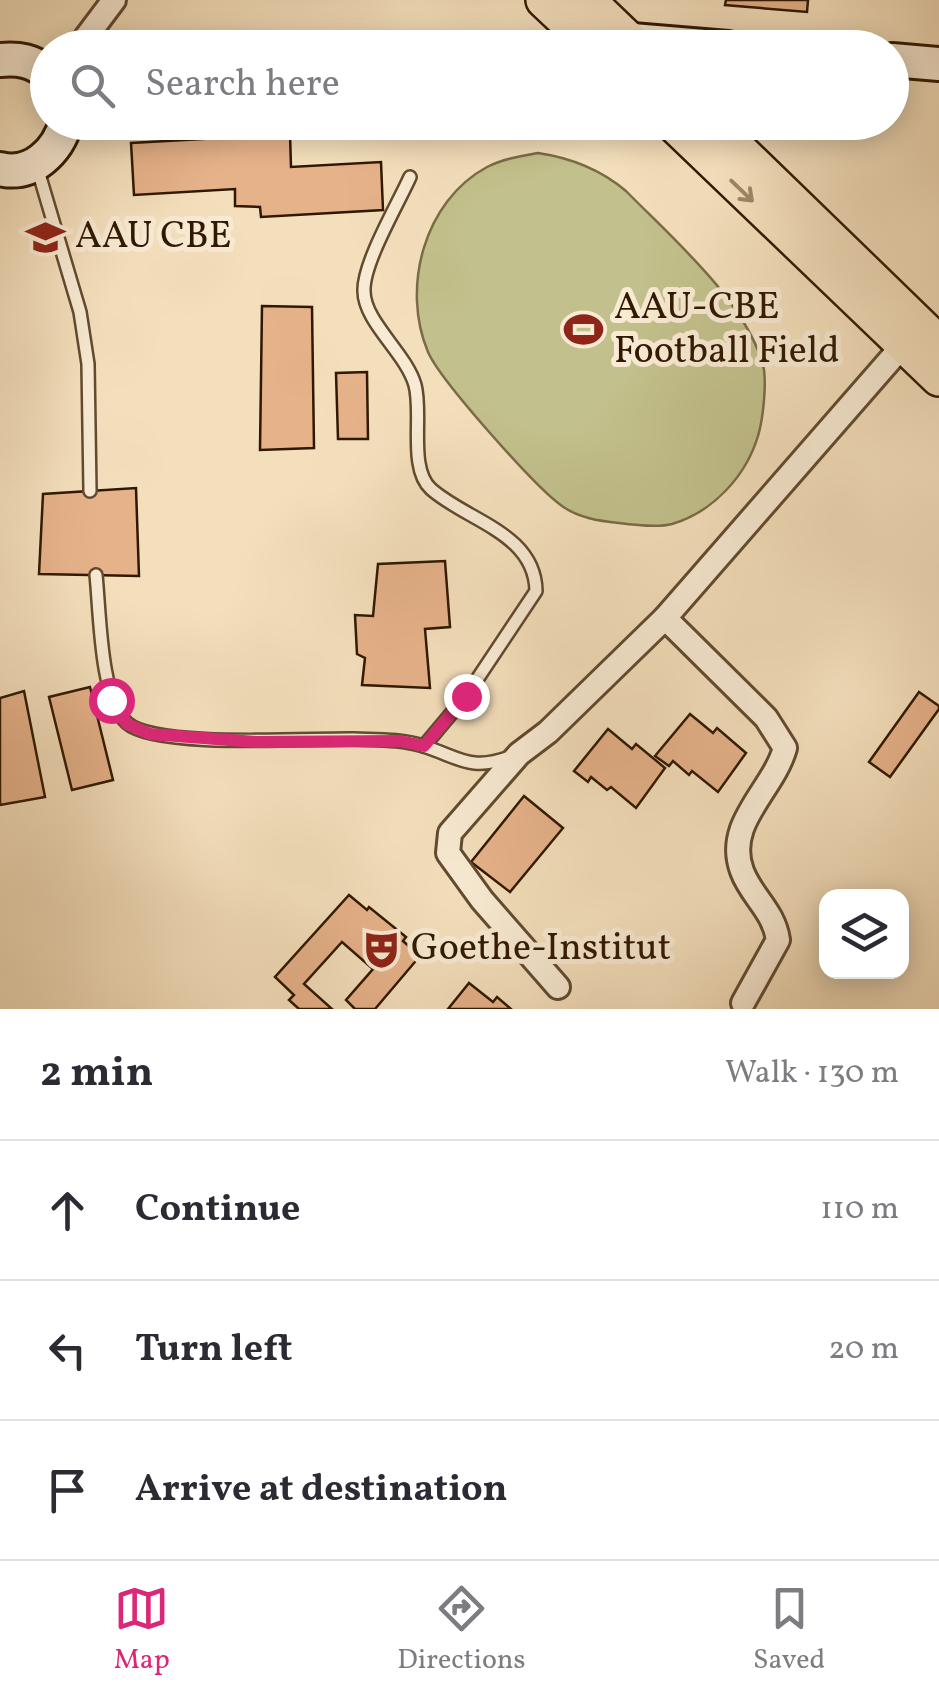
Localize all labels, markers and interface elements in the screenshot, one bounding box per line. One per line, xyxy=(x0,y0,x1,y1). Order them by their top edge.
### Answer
search box xyxy=(30,30,909,140)
icon: search xyxy=(65,58,120,113)
text: Search here xyxy=(145,59,340,112)
one-way arrow xyxy=(729,178,754,202)
place label: AAU CBE xyxy=(75,211,232,264)
school or university icon: AAU CBE xyxy=(24,216,66,258)
place label: AAU-CBE Football Field xyxy=(614,282,840,379)
sports icon: AAU-CBE Football Field xyxy=(563,309,605,351)
route end xyxy=(444,674,490,720)
route start xyxy=(89,678,135,724)
map controls xyxy=(819,889,909,979)
button: layers xyxy=(819,889,909,979)
place label: Goethe-Institut xyxy=(411,923,671,976)
theatre icon: Goethe-Institut xyxy=(360,928,402,970)
text: 2 min xyxy=(40,1045,153,1104)
text: Walk · 130 m xyxy=(725,1052,899,1096)
icon: ahead xyxy=(40,1183,95,1238)
text: Continue xyxy=(135,1184,300,1237)
text: 110 m xyxy=(820,1188,899,1232)
icon: left xyxy=(40,1323,95,1378)
text: Turn left xyxy=(135,1324,292,1377)
text: 20 m xyxy=(828,1328,899,1372)
icon: arrive xyxy=(40,1463,95,1518)
text: Arrive at destination xyxy=(135,1464,508,1517)
tab: Map xyxy=(114,1581,170,1680)
tab: Directions xyxy=(397,1581,526,1680)
tab: Saved xyxy=(753,1581,825,1680)

